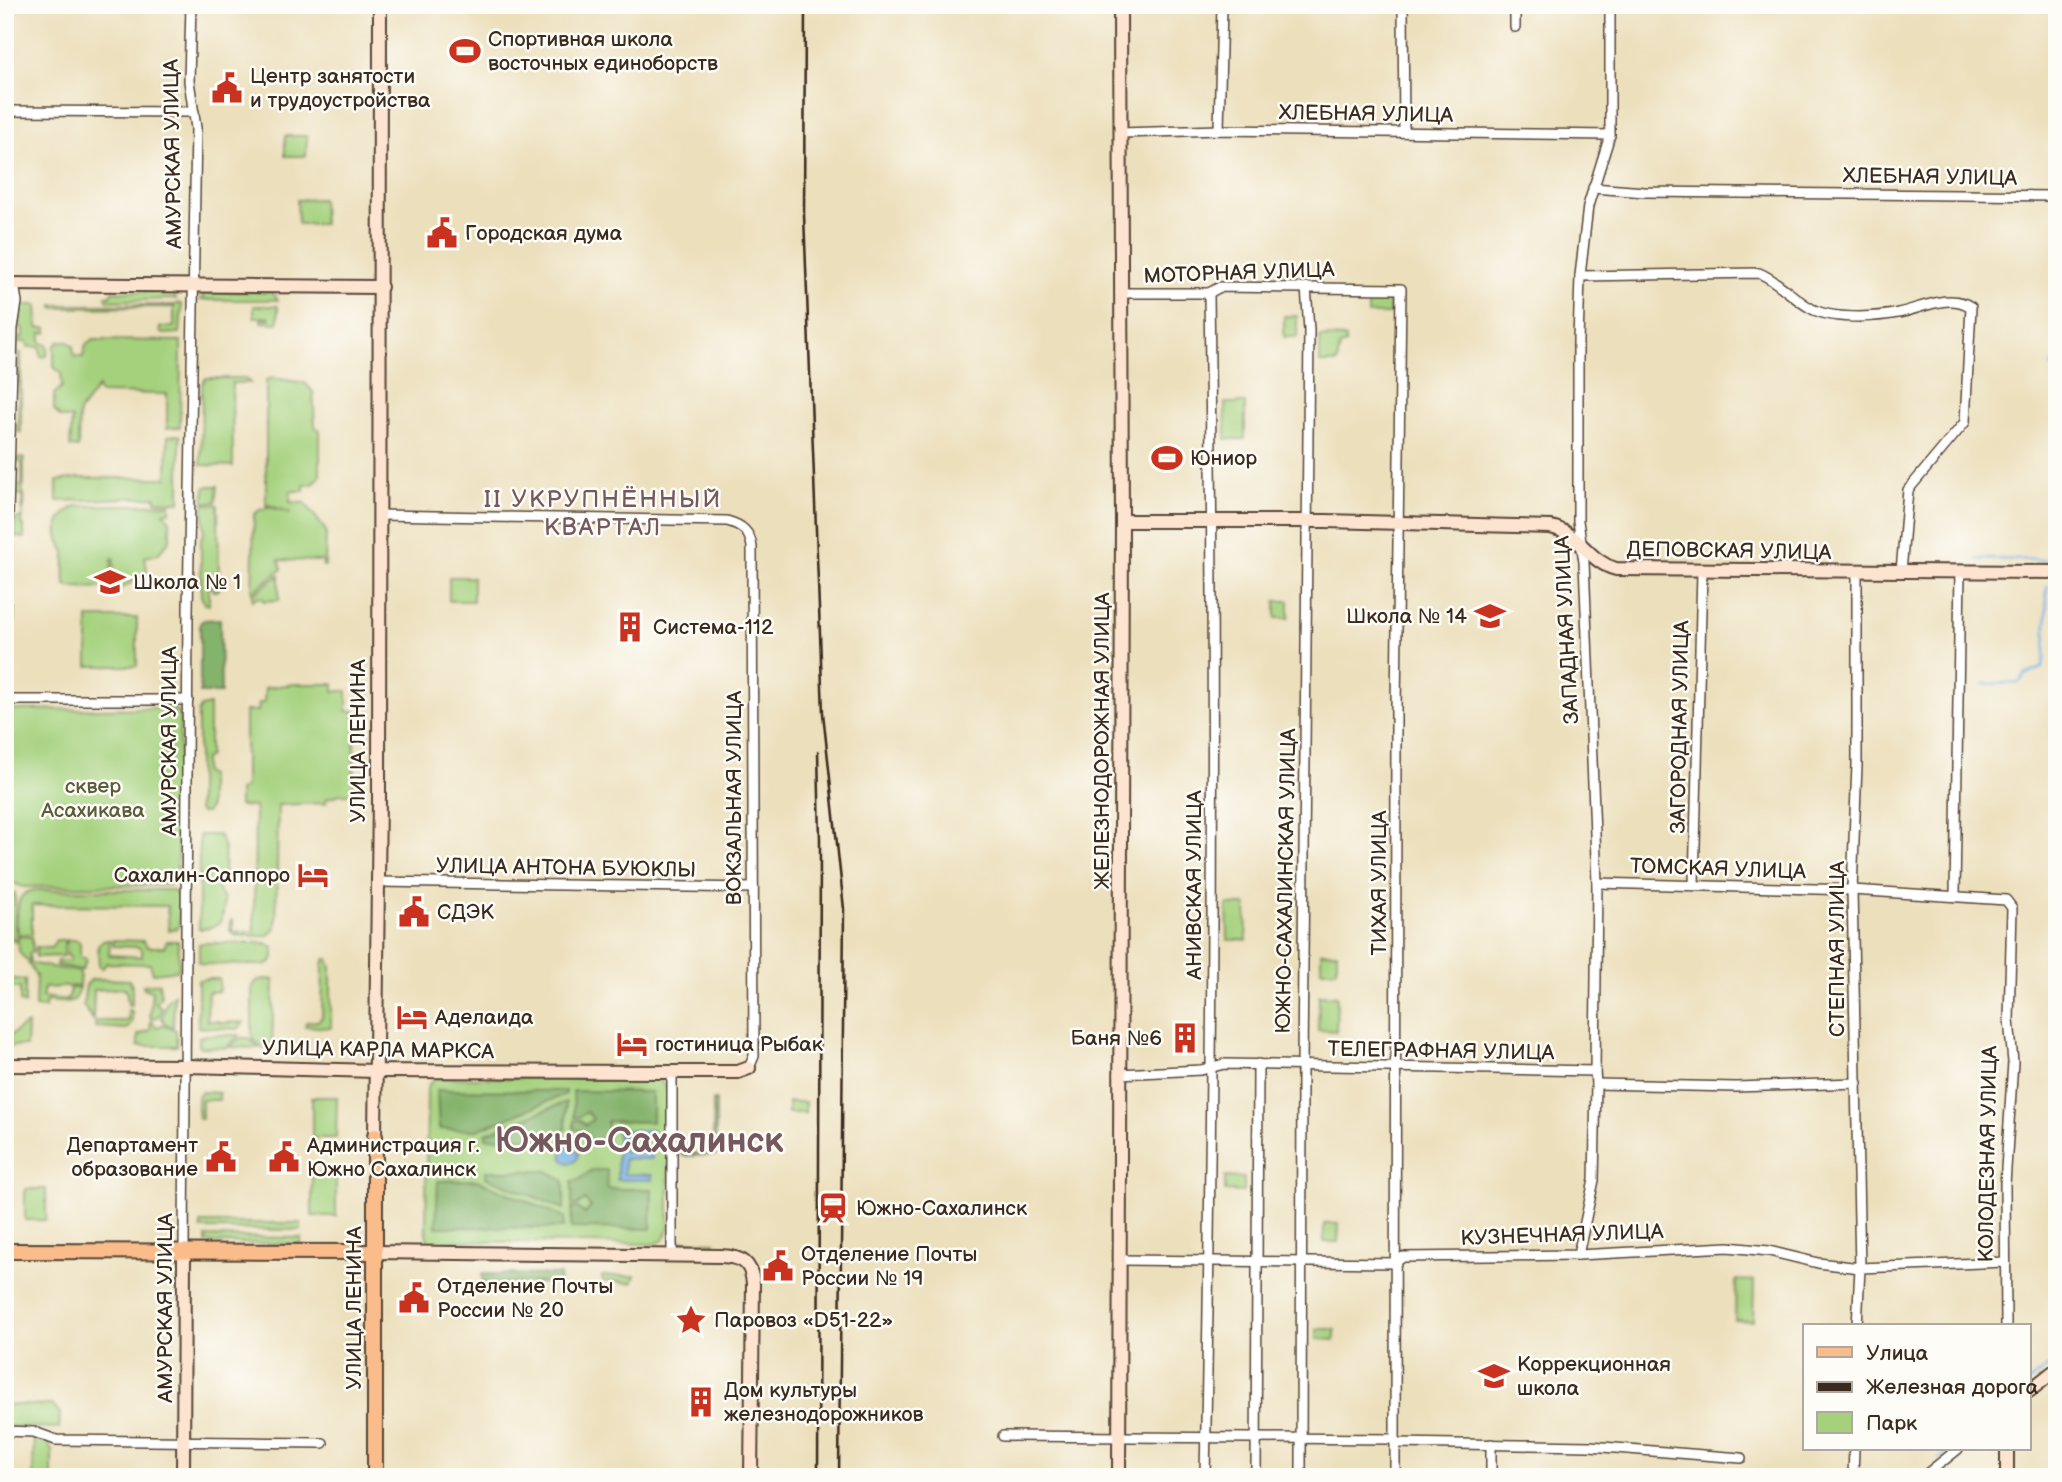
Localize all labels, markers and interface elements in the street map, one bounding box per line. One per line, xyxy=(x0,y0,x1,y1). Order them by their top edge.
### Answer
place label: Спортивная школа восточных единоборств xyxy=(488,27,718,76)
sports icon: Спортивная школа восточных единоборств xyxy=(448,34,482,68)
street label: АМУРСКАЯ УЛИЦА xyxy=(159,59,187,250)
place label: Центр занятости и трудоустройства xyxy=(250,64,431,113)
public building icon: Центр занятости и трудоустройства xyxy=(210,71,244,105)
street label: ХЛЕБНАЯ УЛИЦА xyxy=(1279,100,1454,128)
street label: ХЛЕБНАЯ УЛИЦА xyxy=(1843,163,2018,191)
public building icon: Городская дума xyxy=(425,216,459,250)
place label: Городская дума xyxy=(465,221,623,246)
street label: МОТОРНАЯ УЛИЦА xyxy=(1143,257,1335,289)
sports icon: Юниор xyxy=(1150,441,1184,475)
place label: Юниор xyxy=(1190,446,1257,471)
district label: II УКРУПНЁННЫЙ КВАРТАЛ xyxy=(484,485,722,542)
street label: ЗАПАДНАЯ УЛИЦА xyxy=(1550,535,1584,725)
street label: ДЕПОВСКАЯ УЛИЦА xyxy=(1626,537,1832,565)
school or university icon: Школа № 1 xyxy=(93,565,127,599)
place label: Школа № 1 xyxy=(133,570,241,595)
street label: ЖЕЛЕЗНОДОРОЖНАЯ УЛИЦА xyxy=(1090,592,1115,890)
school or university icon: Школа № 14 xyxy=(1473,599,1507,633)
place label: Школа № 14 xyxy=(1346,604,1467,629)
building icon: Система-112 xyxy=(613,610,647,644)
place label: Система-112 xyxy=(653,615,774,640)
street label: ЗАГОРОДНАЯ УЛИЦА xyxy=(1666,620,1694,834)
street label: АМУРСКАЯ УЛИЦА xyxy=(157,646,182,837)
street label: УЛИЦА ЛЕНИНА xyxy=(346,659,371,823)
street label: ВОКЗАЛЬНАЯ УЛИЦА xyxy=(722,691,747,905)
street label: ЮЖНО-САХАЛИНСКАЯ УЛИЦА xyxy=(1271,728,1301,1034)
park label: сквер Асахикава xyxy=(40,774,145,823)
street label: АНИВСКАЯ УЛИЦА xyxy=(1182,790,1207,981)
street label: ТИХАЯ УЛИЦА xyxy=(1367,810,1392,955)
street label: УЛИЦА АНТОНА БУЮКЛЫ xyxy=(436,853,696,883)
street label: ТОМСКАЯ УЛИЦА xyxy=(1630,853,1807,885)
hotel icon: Сахалин-Саппоро xyxy=(296,858,330,892)
street label: СТЕПНАЯ УЛИЦА xyxy=(1825,861,1850,1037)
place label: Сахалин-Саппоро xyxy=(114,863,290,888)
public building icon: СДЭК xyxy=(397,895,431,929)
place label: СДЭК xyxy=(437,900,494,925)
hotel icon: Аделаида xyxy=(395,1000,429,1034)
place label: Аделаида xyxy=(434,1005,534,1030)
building icon: Баня №6 xyxy=(1168,1021,1202,1055)
place label: Баня №6 xyxy=(1070,1026,1162,1051)
hotel icon: гостиница Рыбак xyxy=(615,1027,649,1061)
place label: гостиница Рыбак xyxy=(655,1032,823,1057)
street label: УЛИЦА КАРЛА МАРКСА xyxy=(262,1035,494,1065)
street label: ТЕЛЕГРАФНАЯ УЛИЦА xyxy=(1327,1037,1555,1065)
street label: КОЛОДЕЗНАЯ УЛИЦА xyxy=(1974,1045,2002,1263)
district label: Южно-Сахалинск xyxy=(495,1120,783,1163)
place label: Департамент образование xyxy=(66,1133,198,1182)
place label: Администрация г. Южно Сахалинск xyxy=(306,1133,480,1182)
public building icon: Департамент образование xyxy=(204,1140,238,1174)
public building icon: Администрация г. Южно Сахалинск xyxy=(267,1140,301,1174)
station icon: Южно-Сахалинск xyxy=(816,1191,850,1225)
place label: Южно-Сахалинск xyxy=(856,1196,1027,1221)
street label: АМУРСКАЯ УЛИЦА xyxy=(153,1213,178,1404)
street label: КУЗНЕЧНАЯ УЛИЦА xyxy=(1460,1219,1664,1251)
street label: УЛИЦА ЛЕНИНА xyxy=(342,1226,367,1390)
place label: Отделение Почты России № 19 xyxy=(801,1242,977,1291)
public building icon: Отделение Почты России № 19 xyxy=(761,1249,795,1283)
place label: Отделение Почты России № 20 xyxy=(437,1274,613,1323)
public building icon: Отделение Почты России № 20 xyxy=(397,1281,431,1315)
place icon: Паровоз «D51-22» xyxy=(674,1303,708,1337)
place label: Паровоз «D51-22» xyxy=(714,1308,893,1333)
legend xyxy=(1803,1324,2030,1450)
text: Улица xyxy=(1866,1341,1929,1366)
place label: Коррекционная школа xyxy=(1517,1352,1671,1401)
school or university icon: Коррекционная школа xyxy=(1477,1359,1511,1393)
text: Железная дорога xyxy=(1866,1375,2039,1400)
place label: Дом культуры железнодорожников xyxy=(724,1378,923,1427)
building icon: Дом культуры железнодорожников xyxy=(684,1385,718,1419)
text: Парк xyxy=(1866,1411,1917,1436)

